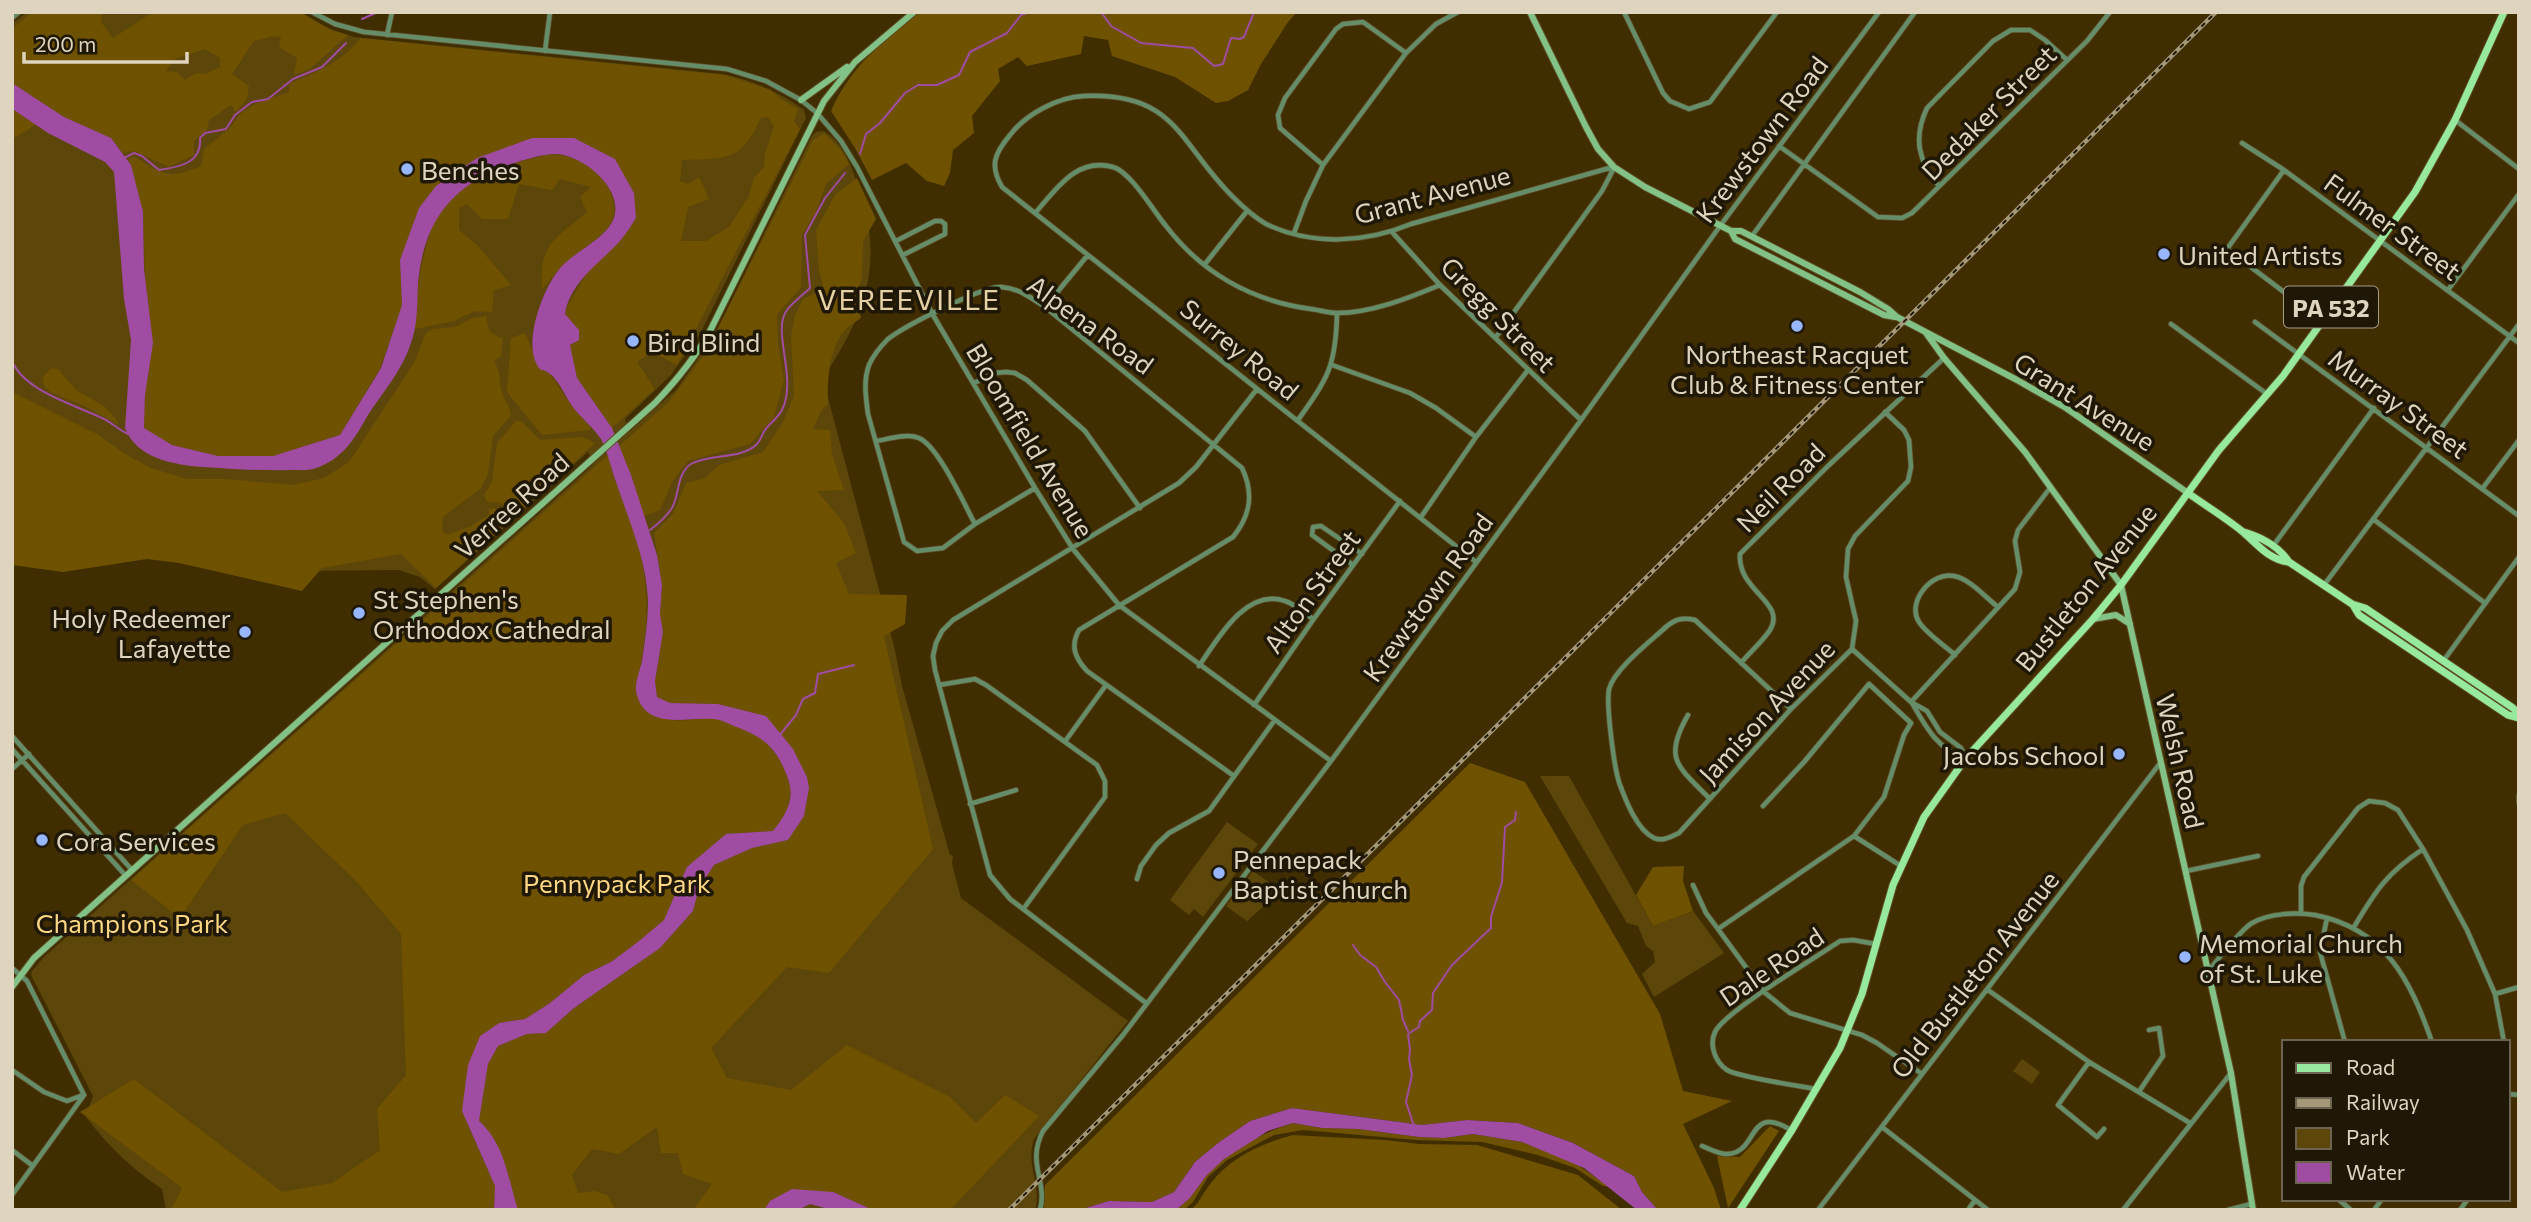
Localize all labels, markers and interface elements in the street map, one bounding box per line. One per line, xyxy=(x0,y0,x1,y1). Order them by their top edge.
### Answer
scale bar xyxy=(24,21,187,65)
text: 200 m xyxy=(35,31,96,56)
street label: Dedaker Street xyxy=(1914,38,2062,186)
street label: Krewstown Road xyxy=(1688,50,1834,228)
place label: Benches xyxy=(421,154,520,185)
street label: Grant Avenue xyxy=(1351,158,1513,230)
marker: Benches xyxy=(399,161,415,177)
street label: Fulmer Street xyxy=(2319,166,2467,286)
place label: United Artists xyxy=(2178,239,2343,270)
marker: United Artists xyxy=(2156,246,2172,262)
street label: Gregg Street xyxy=(1435,250,1563,378)
street label: Alpena Road xyxy=(1022,268,1160,380)
district label: VEREEVILLE xyxy=(817,282,1001,316)
road number: PA 532 xyxy=(2284,286,2378,328)
street label: Surrey Road xyxy=(1175,292,1305,406)
marker: Northeast Racquet Club & Fitness Center xyxy=(1789,318,1805,334)
place label: Bird Blind xyxy=(647,326,760,357)
marker: Bird Blind xyxy=(625,333,641,349)
street label: Bloomfield Avenue xyxy=(961,337,1101,543)
place label: Northeast Racquet Club & Fitness Center xyxy=(1670,338,1924,399)
street label: Murray Street xyxy=(2323,342,2475,464)
street label: Grant Avenue xyxy=(2009,345,2161,457)
street label: Neil Road xyxy=(1729,436,1831,538)
street label: Verree Road xyxy=(447,446,575,564)
street label: Bustleton Avenue xyxy=(2008,497,2162,677)
street label: Krewstown Road xyxy=(1356,507,1498,687)
street label: Alton Street xyxy=(1256,524,1366,658)
place label: St Stephen's Orthodox Cathedral xyxy=(373,583,611,644)
place label: Holy Redeemer Lafayette xyxy=(51,602,231,663)
marker: St Stephen's Orthodox Cathedral xyxy=(351,605,367,621)
marker: Holy Redeemer Lafayette xyxy=(237,624,253,640)
street label: Jamison Avenue xyxy=(1692,633,1840,789)
street label: Welsh Road xyxy=(2150,691,2212,831)
place label: Jacobs School xyxy=(1943,739,2105,770)
marker: Jacobs School xyxy=(2111,746,2127,762)
place label: Cora Services xyxy=(56,825,216,856)
marker: Cora Services xyxy=(34,832,50,848)
place label: Pennepack Baptist Church xyxy=(1233,843,1408,904)
street label: Old Bustleton Avenue xyxy=(1884,864,2064,1084)
marker: Pennepack Baptist Church xyxy=(1211,865,1227,881)
park label: Pennypack Park xyxy=(523,867,711,898)
park label: Champions Park xyxy=(36,907,228,938)
street label: Dale Road xyxy=(1713,920,1829,1012)
place label: Memorial Church of St. Luke xyxy=(2199,927,2403,988)
marker: Memorial Church of St. Luke xyxy=(2177,949,2193,965)
legend xyxy=(2282,1040,2510,1201)
text: Road xyxy=(2346,1054,2395,1079)
text: Railway xyxy=(2346,1089,2420,1114)
text: Park xyxy=(2346,1124,2390,1149)
text: Water xyxy=(2346,1159,2405,1184)

